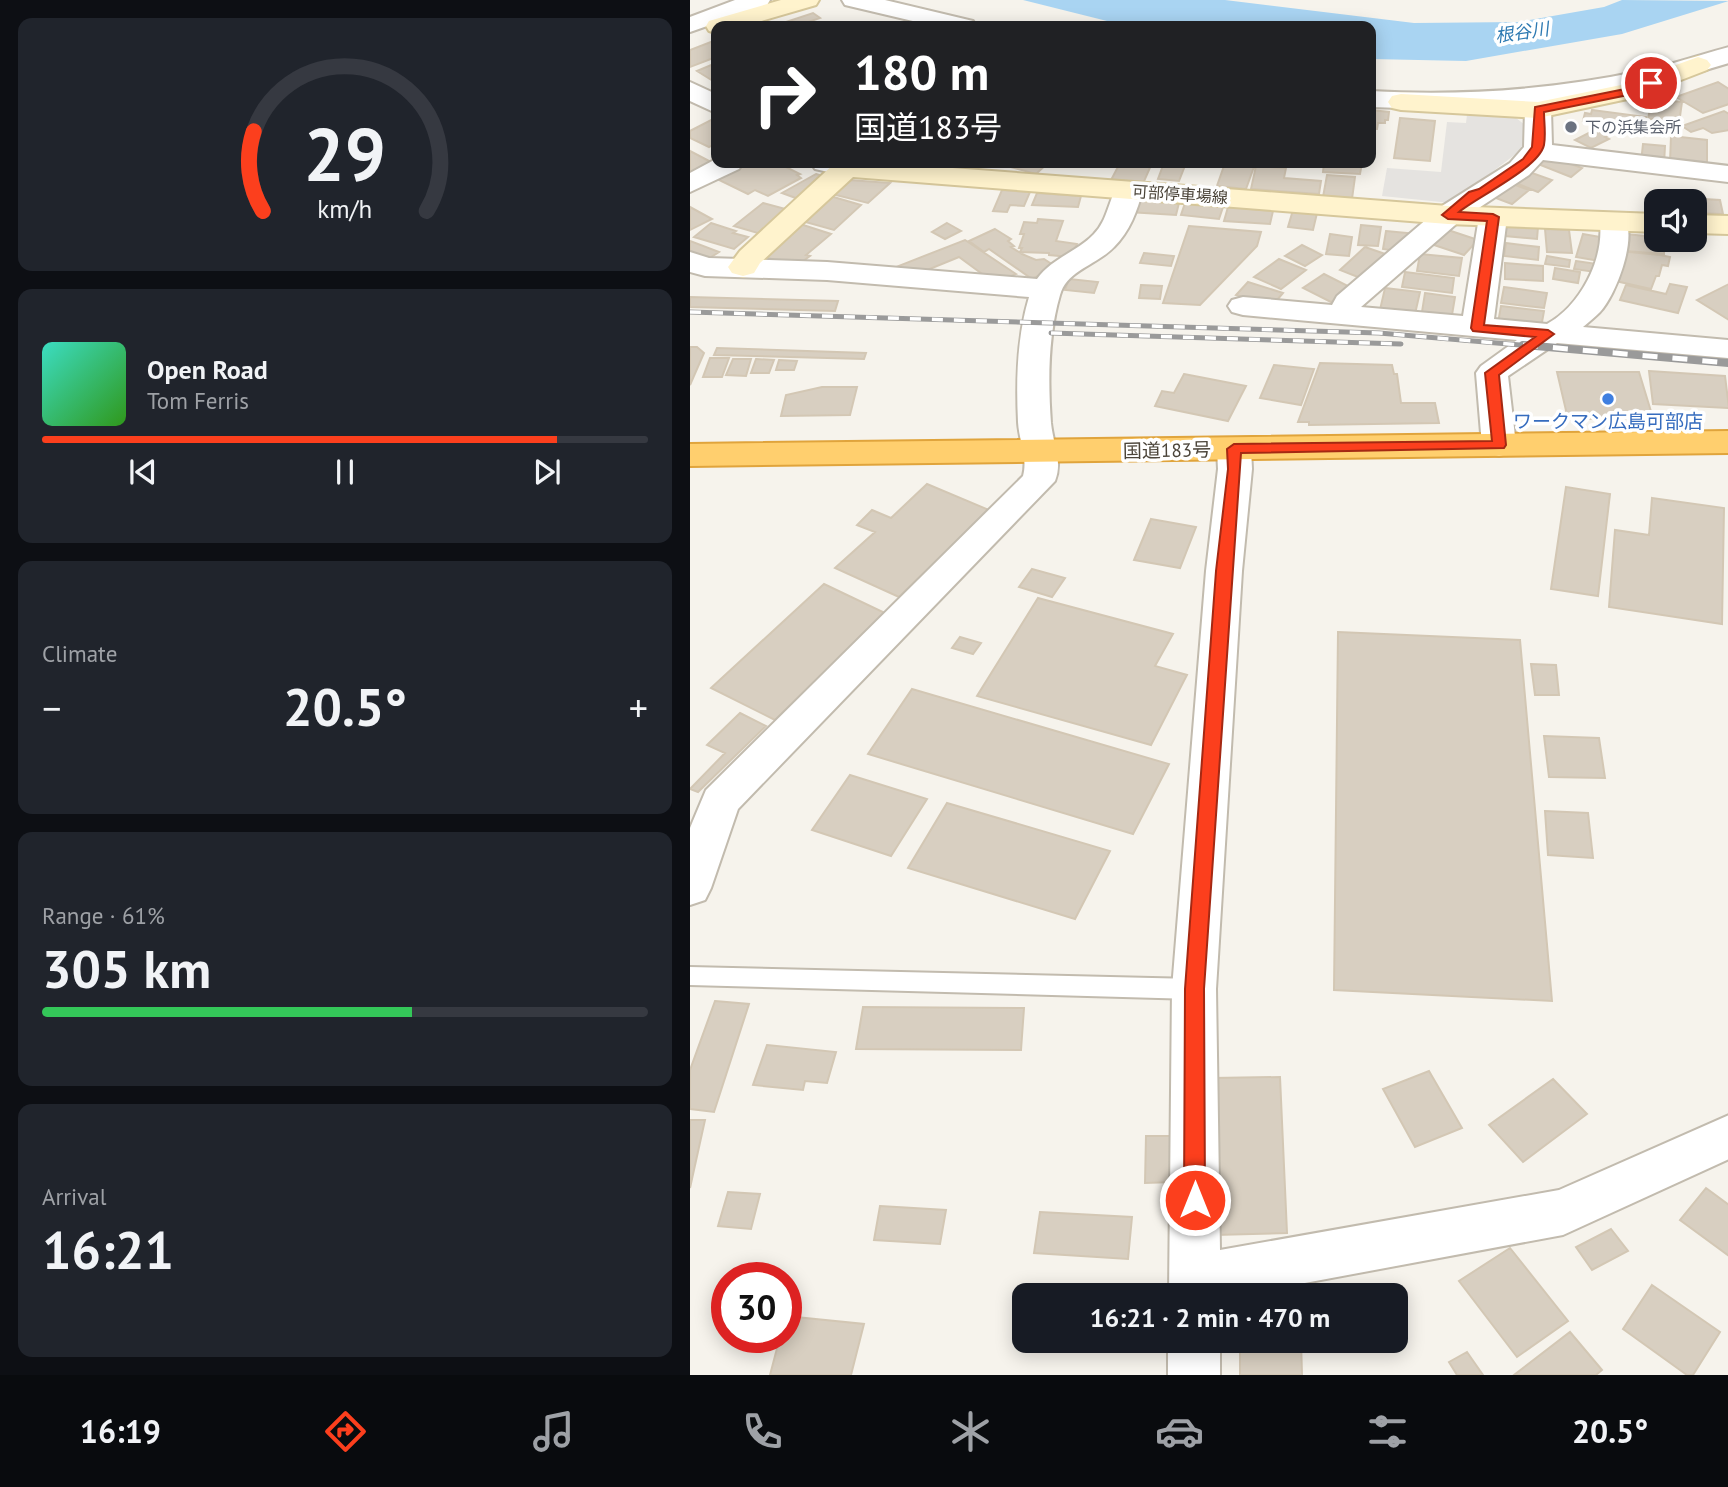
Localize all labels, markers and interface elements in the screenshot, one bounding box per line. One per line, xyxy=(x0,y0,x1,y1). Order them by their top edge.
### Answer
water label: 根谷川 xyxy=(1494,17,1552,47)
text: 180 m xyxy=(854,40,989,104)
icon: right xyxy=(739,49,830,140)
pin xyxy=(1621,53,1681,113)
icon: arrive xyxy=(1632,64,1670,102)
text: 国道183号 xyxy=(854,106,1002,148)
text: 29 xyxy=(304,107,386,201)
place label: 下の浜集会所 xyxy=(1585,117,1681,137)
marker: 下の浜集会所 xyxy=(1563,119,1579,135)
street label: 可部停車場線 xyxy=(1131,181,1229,207)
map controls xyxy=(1644,189,1707,252)
button: sound xyxy=(1644,189,1707,252)
text: km/h xyxy=(318,193,372,225)
text: Open Road xyxy=(147,353,268,386)
text: Tom Ferris xyxy=(147,386,249,415)
marker: ワークマン広島可部店 xyxy=(1600,391,1616,407)
place label: ワークマン広島可部店 xyxy=(1513,409,1703,433)
street label: 国道183号 xyxy=(1123,437,1211,463)
icon: previous xyxy=(124,453,162,491)
icon: pause xyxy=(326,453,364,491)
icon: next xyxy=(528,453,566,491)
text: Climate xyxy=(42,639,117,668)
text: 20.5° xyxy=(283,673,407,740)
text: − xyxy=(42,683,61,732)
text: + xyxy=(629,683,648,732)
text: Range · 61% xyxy=(42,901,165,930)
text: 305 km xyxy=(42,935,211,1002)
position arrow xyxy=(1158,1163,1232,1237)
text: Arrival xyxy=(42,1182,106,1211)
text: 16:21 xyxy=(42,1216,174,1283)
speed limit sign: 30 xyxy=(711,1262,802,1353)
text: 16:21 · 2 min · 470 m xyxy=(1090,1301,1330,1334)
icon: directions xyxy=(321,1407,370,1456)
icon: music xyxy=(529,1407,578,1456)
icon: phone xyxy=(738,1407,787,1456)
icon: climate xyxy=(946,1407,995,1456)
icon: car xyxy=(1155,1407,1204,1456)
icon: filters xyxy=(1363,1407,1412,1456)
text: 16:19 xyxy=(80,1410,161,1452)
text: 20.5° xyxy=(1572,1410,1648,1452)

